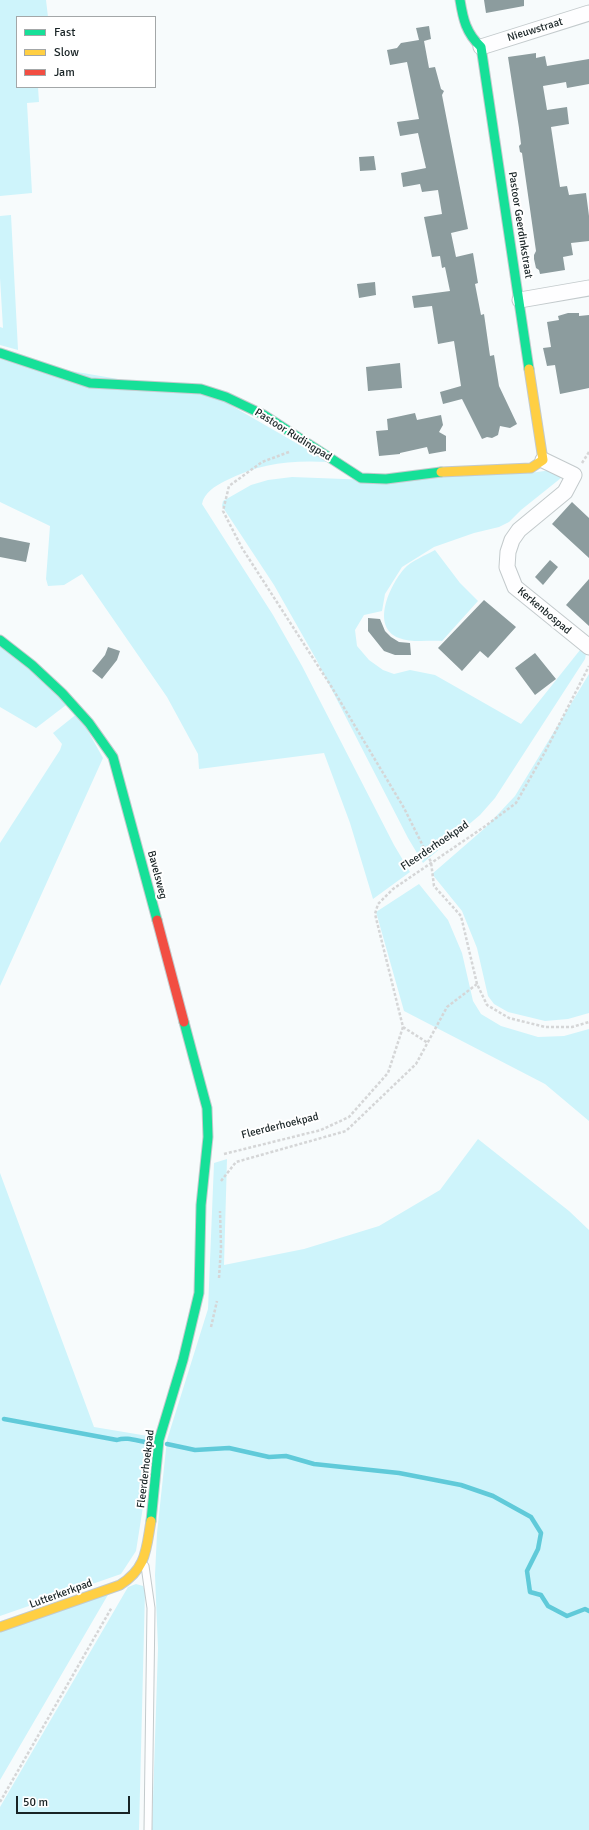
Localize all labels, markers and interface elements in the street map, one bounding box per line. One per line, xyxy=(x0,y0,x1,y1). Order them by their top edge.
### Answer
street label: Nieuwstraat xyxy=(506,15,564,45)
legend xyxy=(16,16,156,88)
text: Fast xyxy=(54,25,75,40)
text: Slow xyxy=(54,45,79,60)
text: Jam xyxy=(54,65,75,80)
street label: Pastoor Geerdinkstraat xyxy=(505,171,535,279)
street label: Pastoor Rudingpad xyxy=(252,406,334,464)
street label: Kerkenbospad xyxy=(514,585,574,637)
street label: Fleerderhoekpad xyxy=(399,818,471,874)
street label: Bavelsweg xyxy=(144,849,170,901)
street label: Fleerderhoekpad xyxy=(240,1110,320,1142)
street label: Fleerderhoekpad xyxy=(135,1429,157,1509)
street label: Lutterkerkpad xyxy=(28,1576,94,1612)
scale bar xyxy=(18,1788,132,1814)
text: 50 m xyxy=(23,1795,48,1810)

